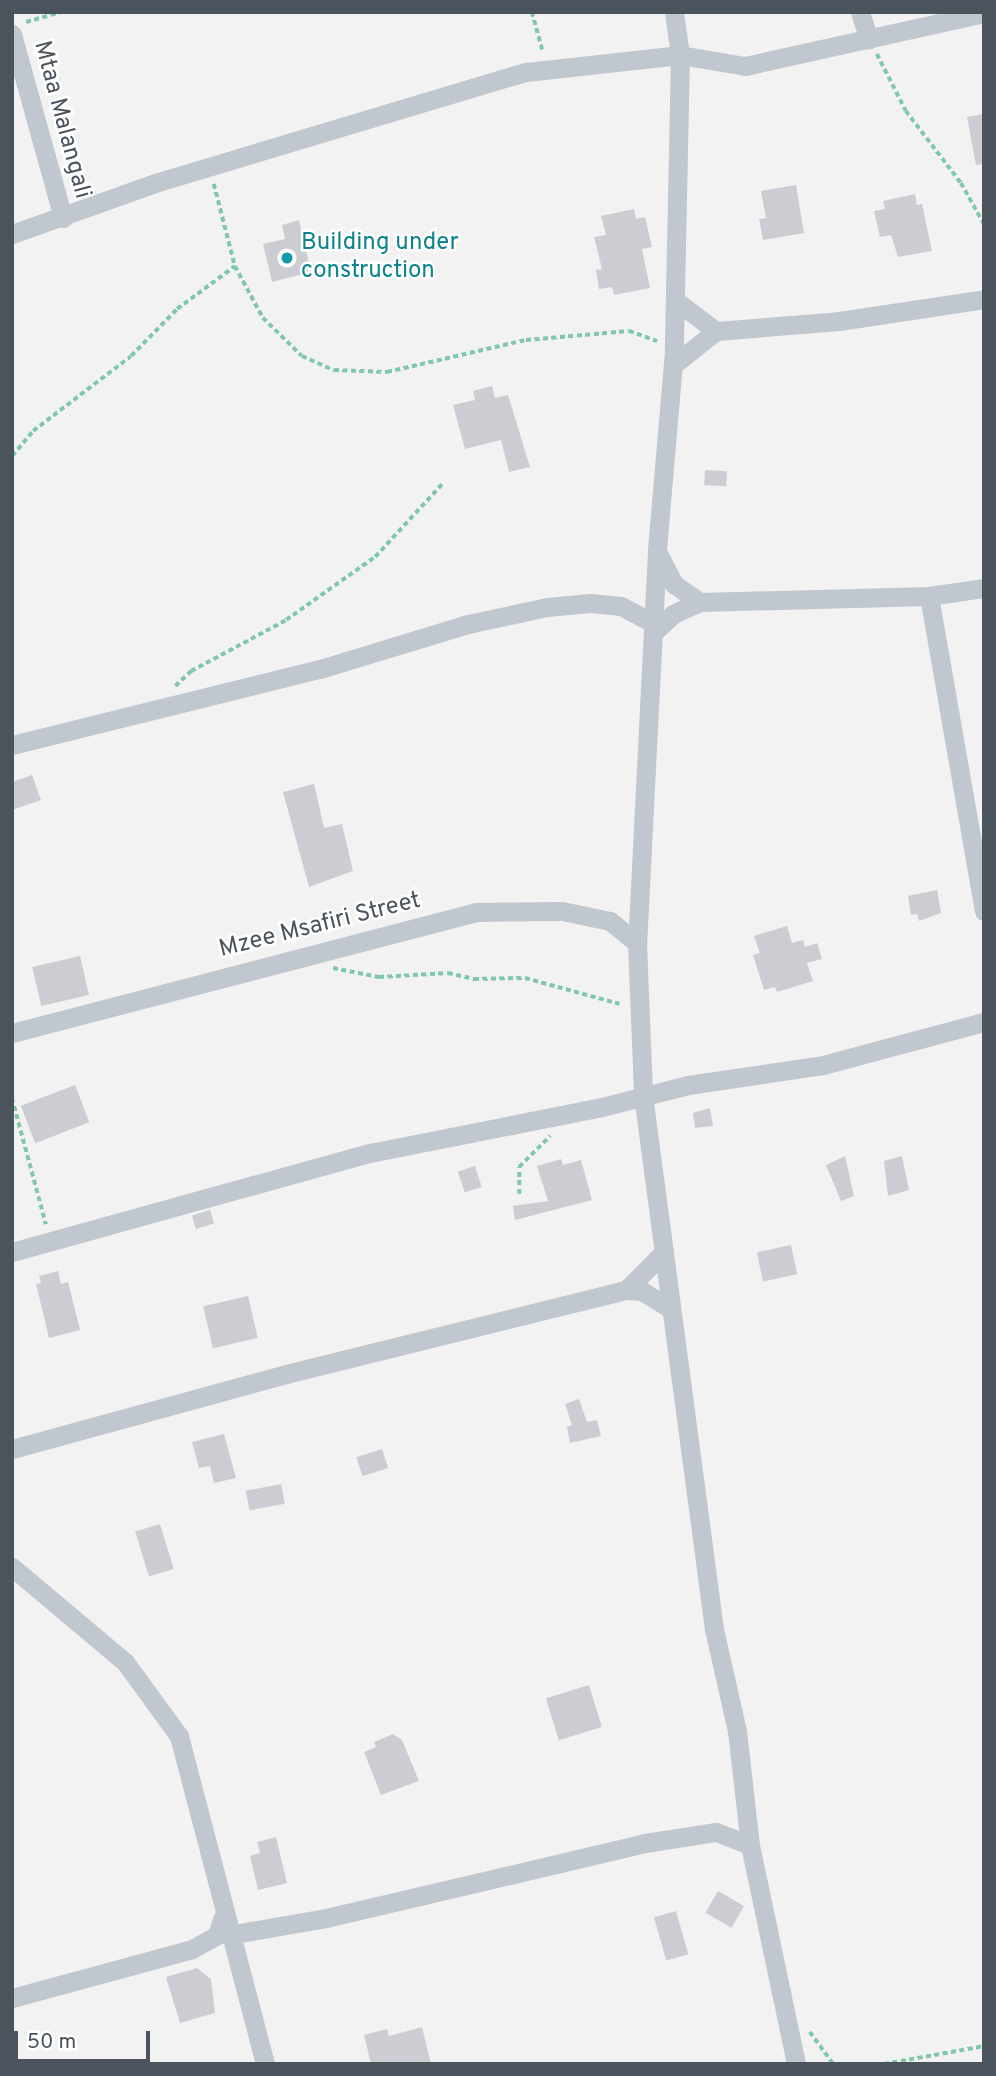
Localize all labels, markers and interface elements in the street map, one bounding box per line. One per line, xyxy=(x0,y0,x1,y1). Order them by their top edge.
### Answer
street label: Mtaa Malangali xyxy=(26,38,96,202)
place label: Building under construction xyxy=(301,230,459,286)
marker: Building under construction xyxy=(279,250,295,266)
street label: Mzee Msafiri Street xyxy=(216,887,424,965)
scale bar xyxy=(18,2016,154,2060)
text: 50 m xyxy=(27,2029,76,2056)

